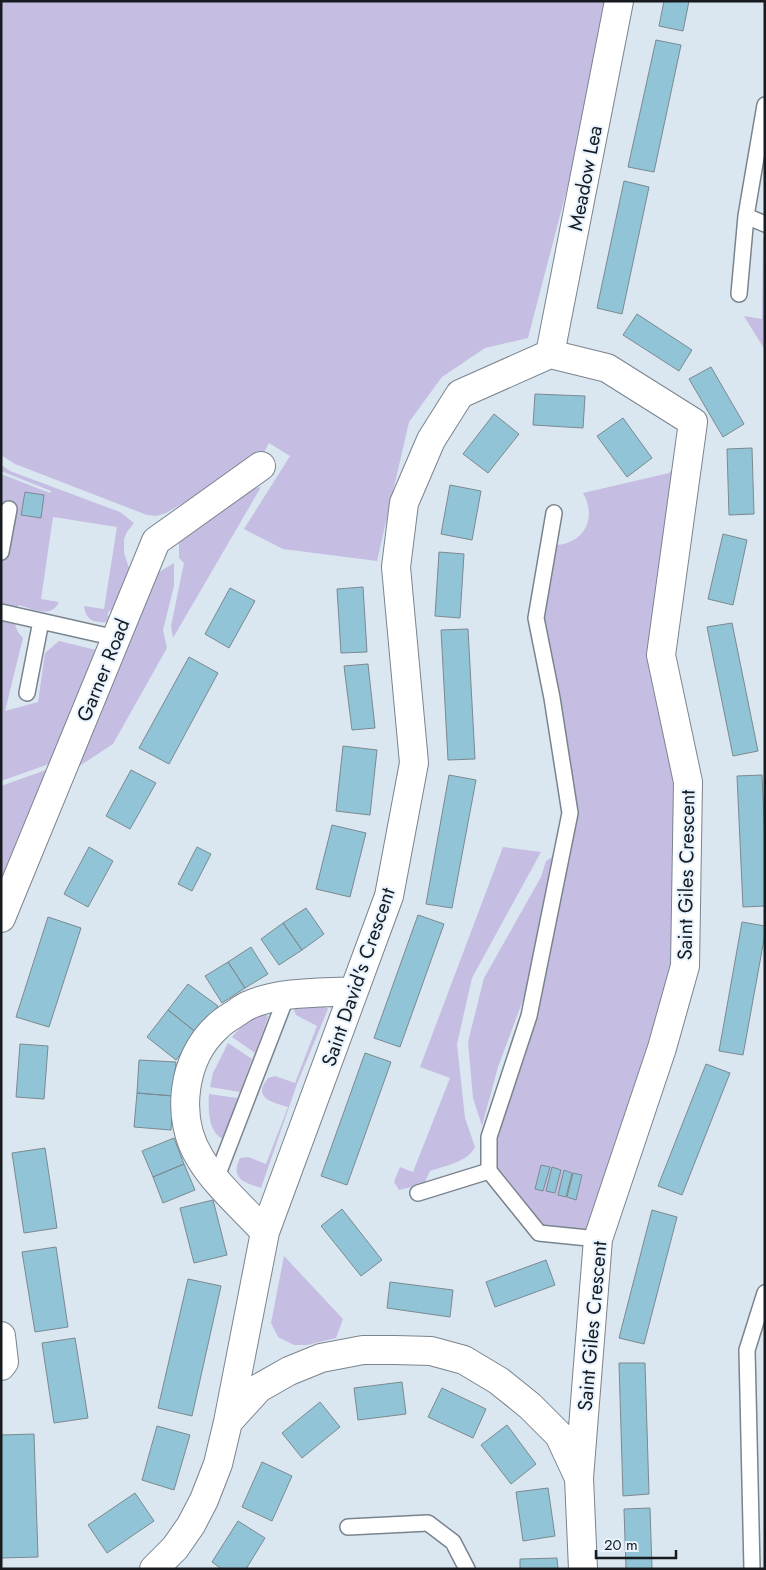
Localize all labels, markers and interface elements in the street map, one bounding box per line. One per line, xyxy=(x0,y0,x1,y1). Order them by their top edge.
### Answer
street label: Meadow Lea xyxy=(561,123,610,233)
street label: Garner Road xyxy=(70,614,137,726)
street label: Saint Giles Crescent xyxy=(671,789,702,961)
street label: Saint David's Crescent xyxy=(314,884,403,1070)
street label: Saint Giles Crescent xyxy=(571,1240,614,1412)
scale bar xyxy=(596,1528,676,1560)
text: 20 m xyxy=(604,1534,638,1556)

